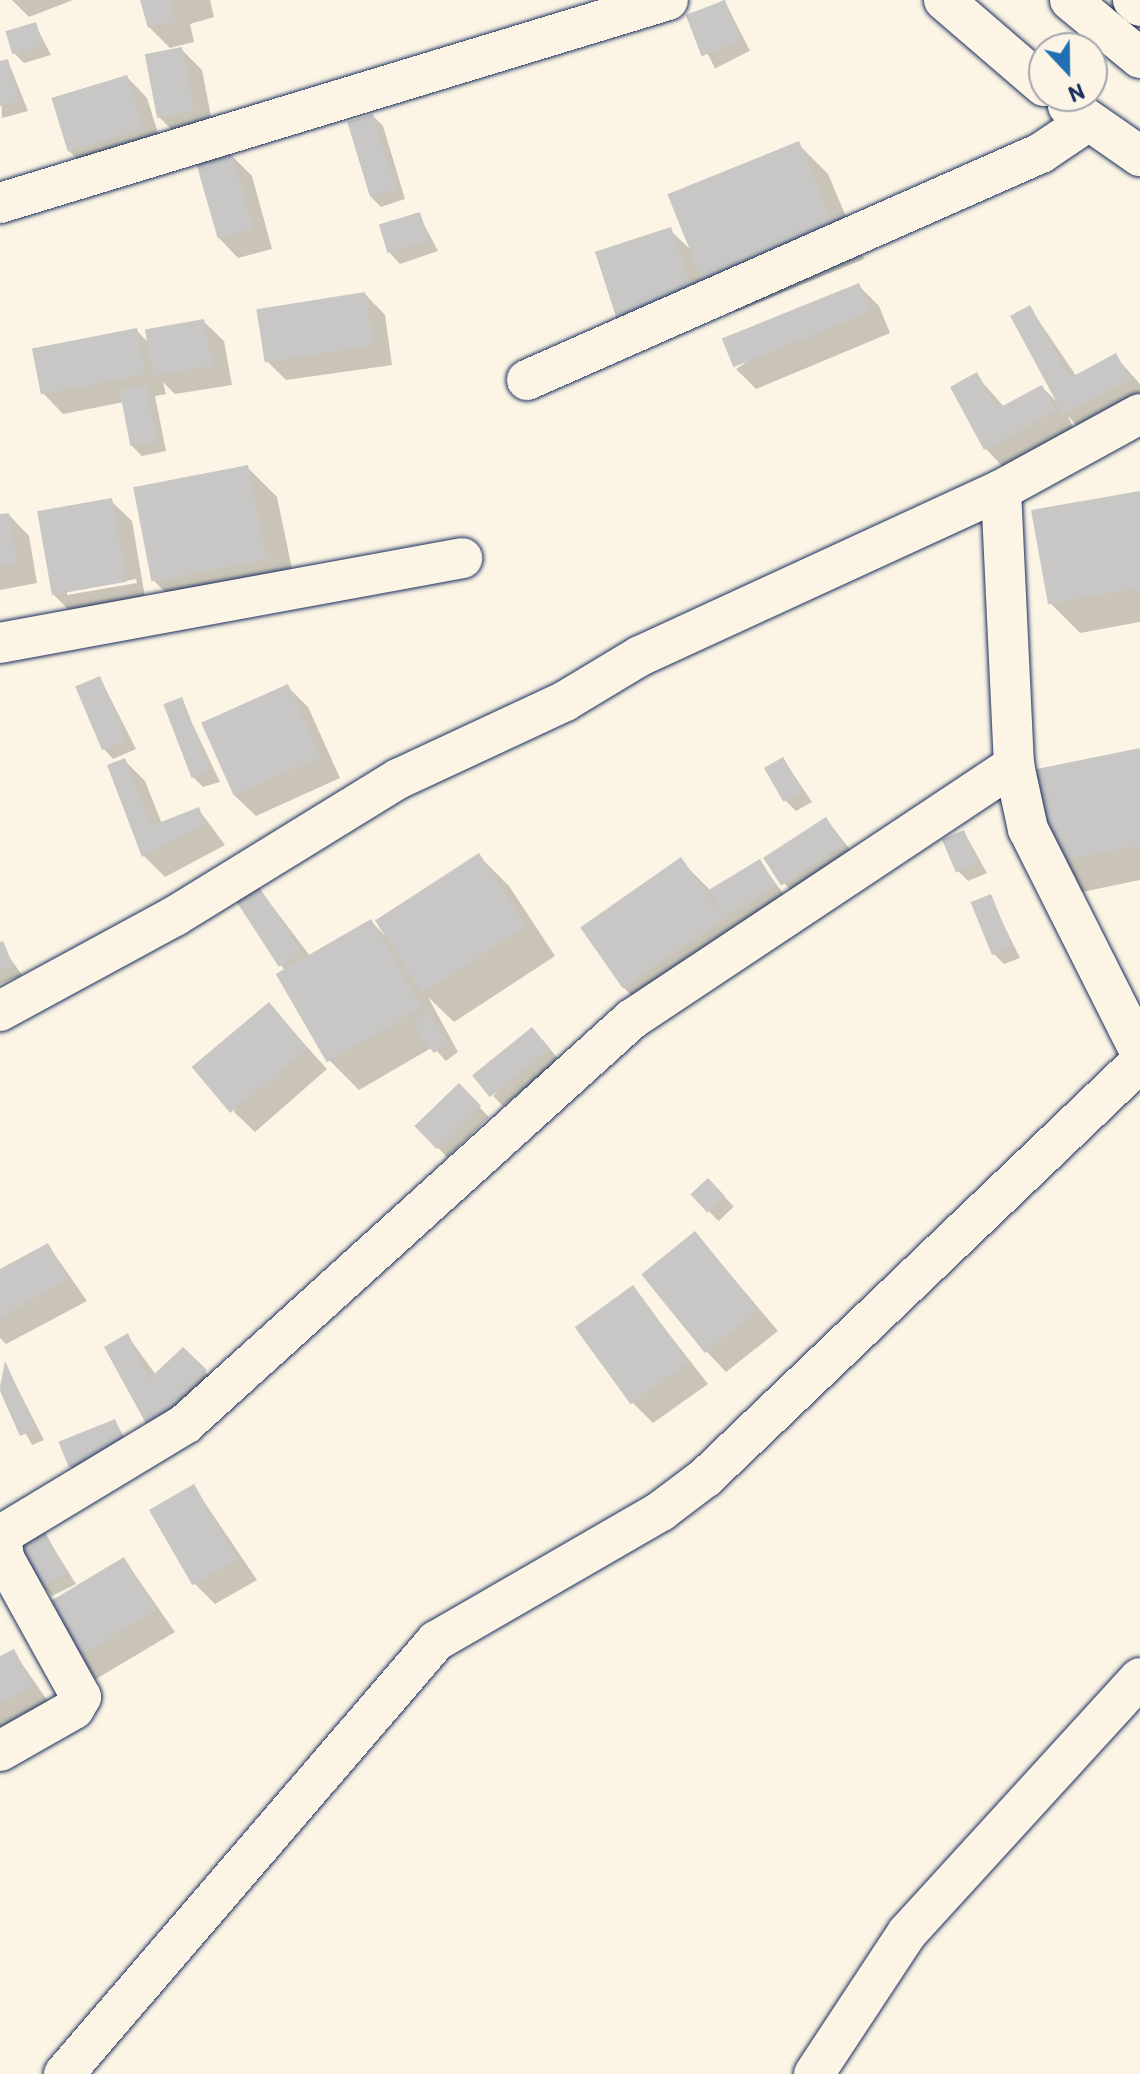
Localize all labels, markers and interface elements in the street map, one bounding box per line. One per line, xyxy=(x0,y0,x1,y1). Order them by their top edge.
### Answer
north arrow xyxy=(1028,32,1108,112)
text: N xyxy=(1064,78,1088,108)

